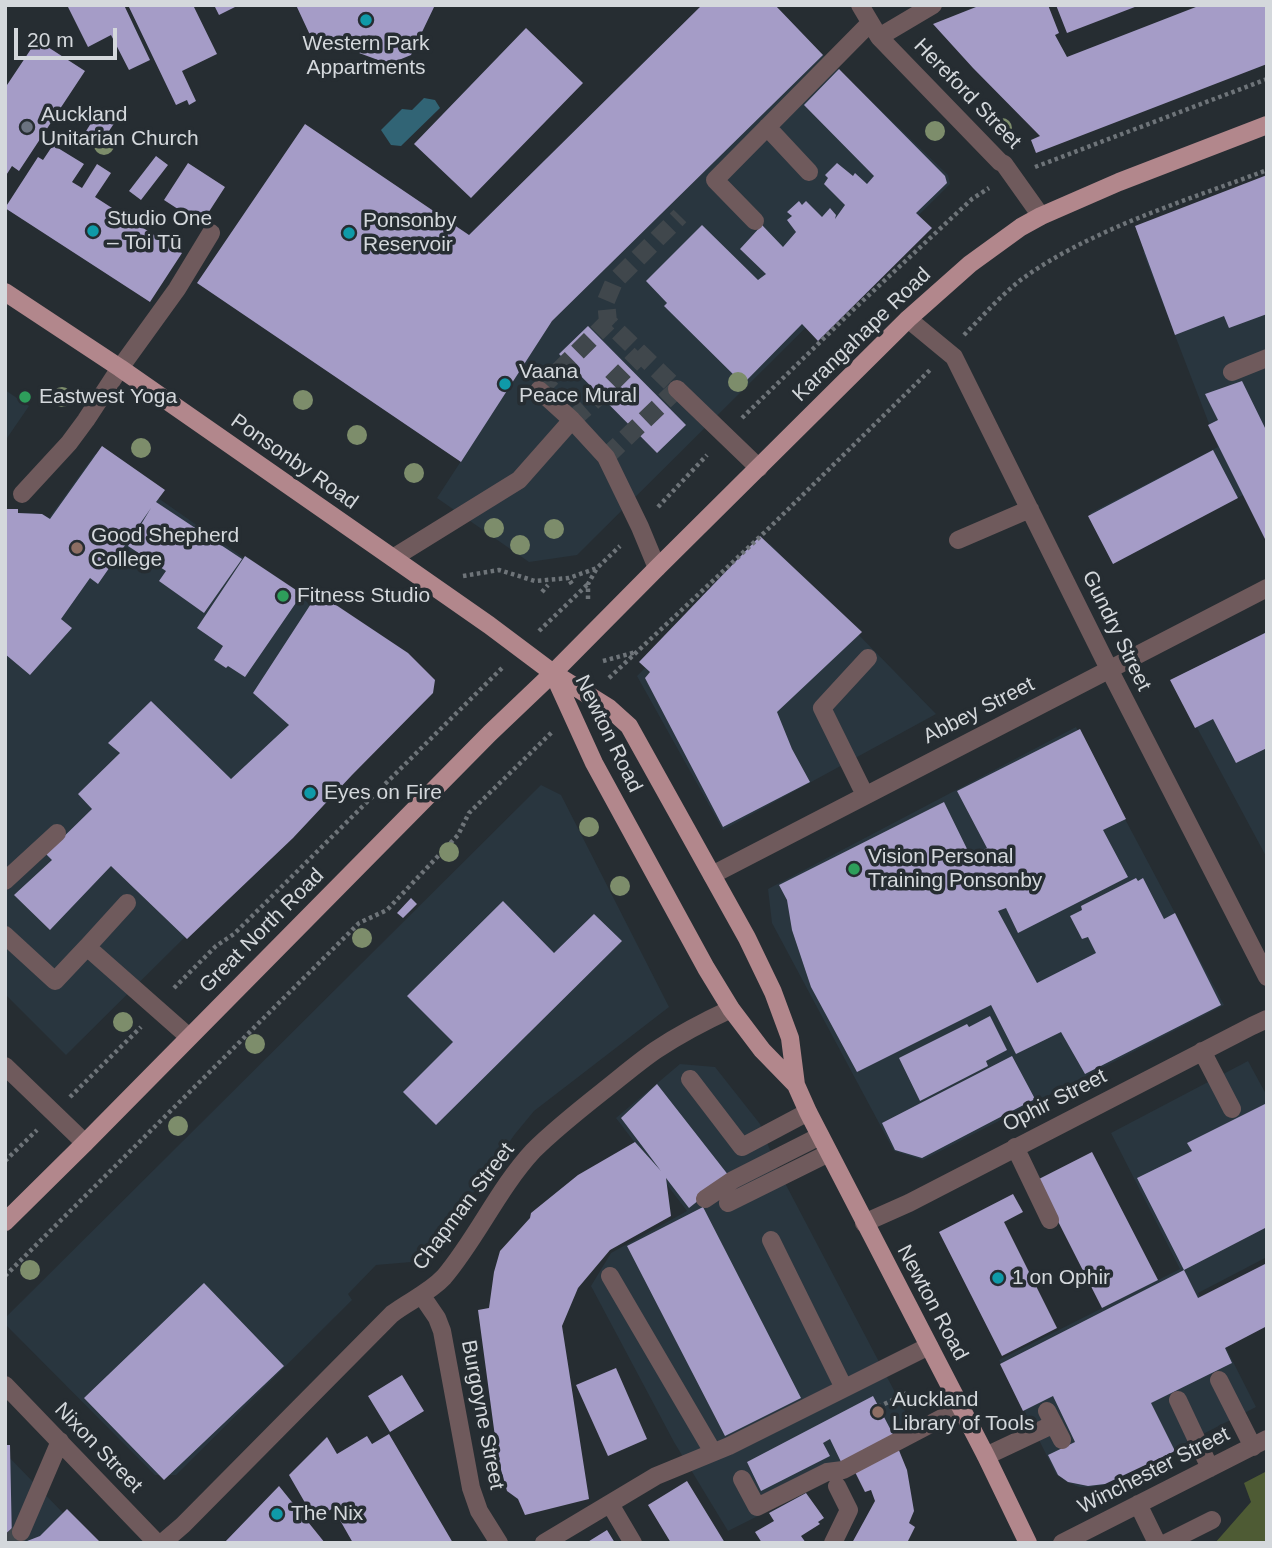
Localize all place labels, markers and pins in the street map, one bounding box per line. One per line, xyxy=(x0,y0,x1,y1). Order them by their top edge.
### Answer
marker: Western Park Appartments xyxy=(358,12,374,28)
place label: Western Park Appartments xyxy=(303,31,429,81)
place label: Auckland Unitarian Church xyxy=(41,102,199,152)
marker: Auckland Unitarian Church xyxy=(19,119,35,135)
place label: Studio One – Toi Tū xyxy=(107,206,212,256)
place label: Ponsonby Reservoir xyxy=(363,208,456,258)
marker: Studio One – Toi Tū xyxy=(85,223,101,239)
marker: Ponsonby Reservoir xyxy=(341,225,357,241)
place label: Vaana Peace Mural xyxy=(519,359,637,409)
marker: Vaana Peace Mural xyxy=(497,376,513,392)
place label: Eastwest Yoga xyxy=(39,384,177,410)
marker: Eastwest Yoga xyxy=(17,389,33,405)
place label: Good Shepherd College xyxy=(91,523,239,573)
marker: Good Shepherd College xyxy=(69,540,85,556)
place label: Fitness Studio xyxy=(297,583,430,609)
marker: Fitness Studio xyxy=(275,588,291,604)
place label: Eyes on Fire xyxy=(324,780,442,806)
marker: Eyes on Fire xyxy=(302,785,318,801)
place label: Vision Personal Training Ponsonby xyxy=(868,844,1042,894)
marker: Vision Personal Training Ponsonby xyxy=(846,861,862,877)
place label: 1 on Ophir xyxy=(1012,1265,1110,1291)
marker: 1 on Ophir xyxy=(990,1270,1006,1286)
place label: Auckland Library of Tools xyxy=(892,1387,1034,1437)
marker: Auckland Library of Tools xyxy=(870,1404,886,1420)
place label: The Nix xyxy=(291,1501,363,1527)
marker: The Nix xyxy=(269,1506,285,1522)

